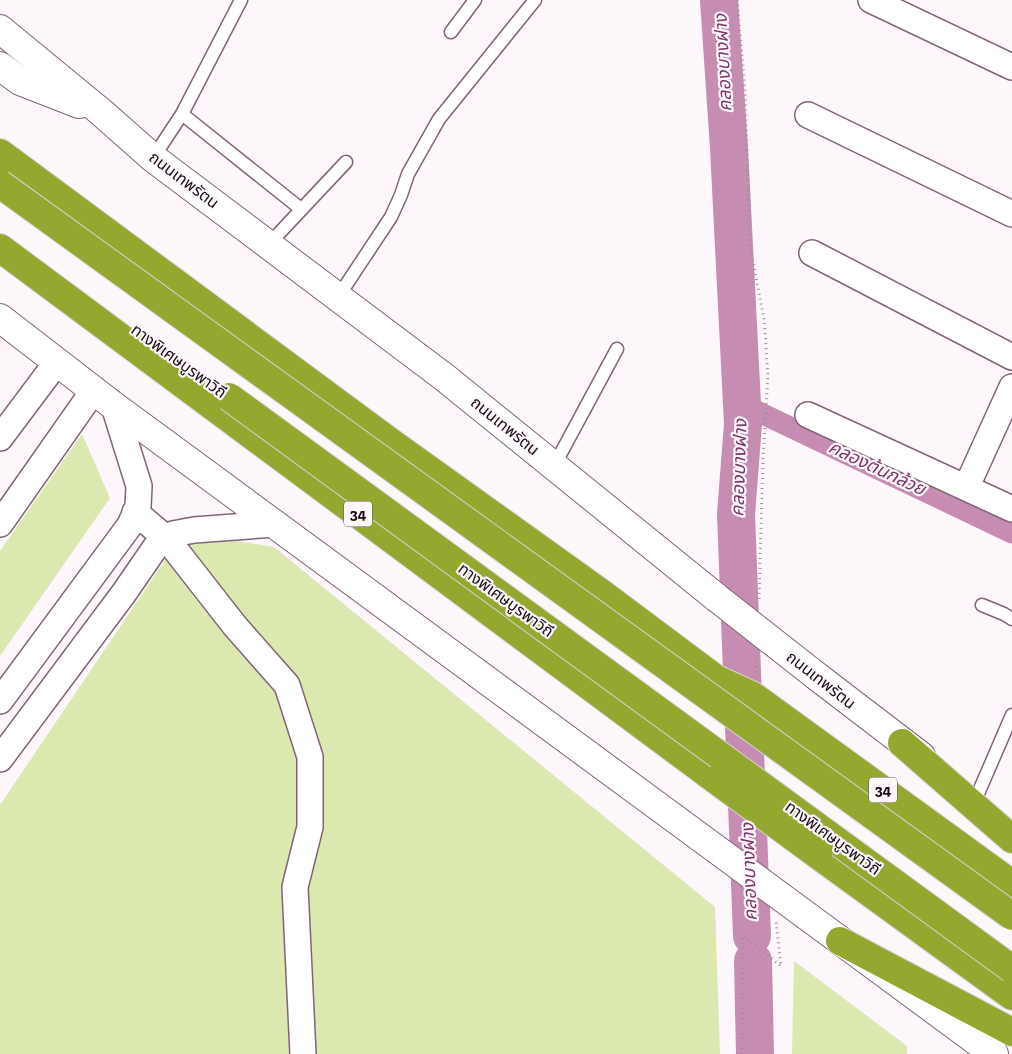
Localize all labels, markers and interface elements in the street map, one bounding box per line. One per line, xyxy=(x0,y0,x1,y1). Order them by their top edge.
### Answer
water label: คลองบางฝาง xyxy=(709,12,737,112)
street label: ถนนเทพรัตน xyxy=(145,148,223,212)
street label: ทางพิเศษบูรพาวิถี xyxy=(128,320,230,402)
street label: ถนนเทพรัตน xyxy=(467,393,543,459)
water label: คลองบางฝาง xyxy=(726,417,752,517)
water label: คลองต้นกล้วย xyxy=(825,436,930,501)
road number: 34 xyxy=(344,502,372,526)
street label: ทางพิเศษบูรพาวิถี xyxy=(455,559,557,641)
street label: ถนนเทพรัตน xyxy=(783,647,859,713)
road number: 34 xyxy=(869,778,897,802)
street label: ทางพิเศษบูรพาวิถี xyxy=(782,797,884,879)
water label: คลองบางฝาง xyxy=(736,821,762,921)

